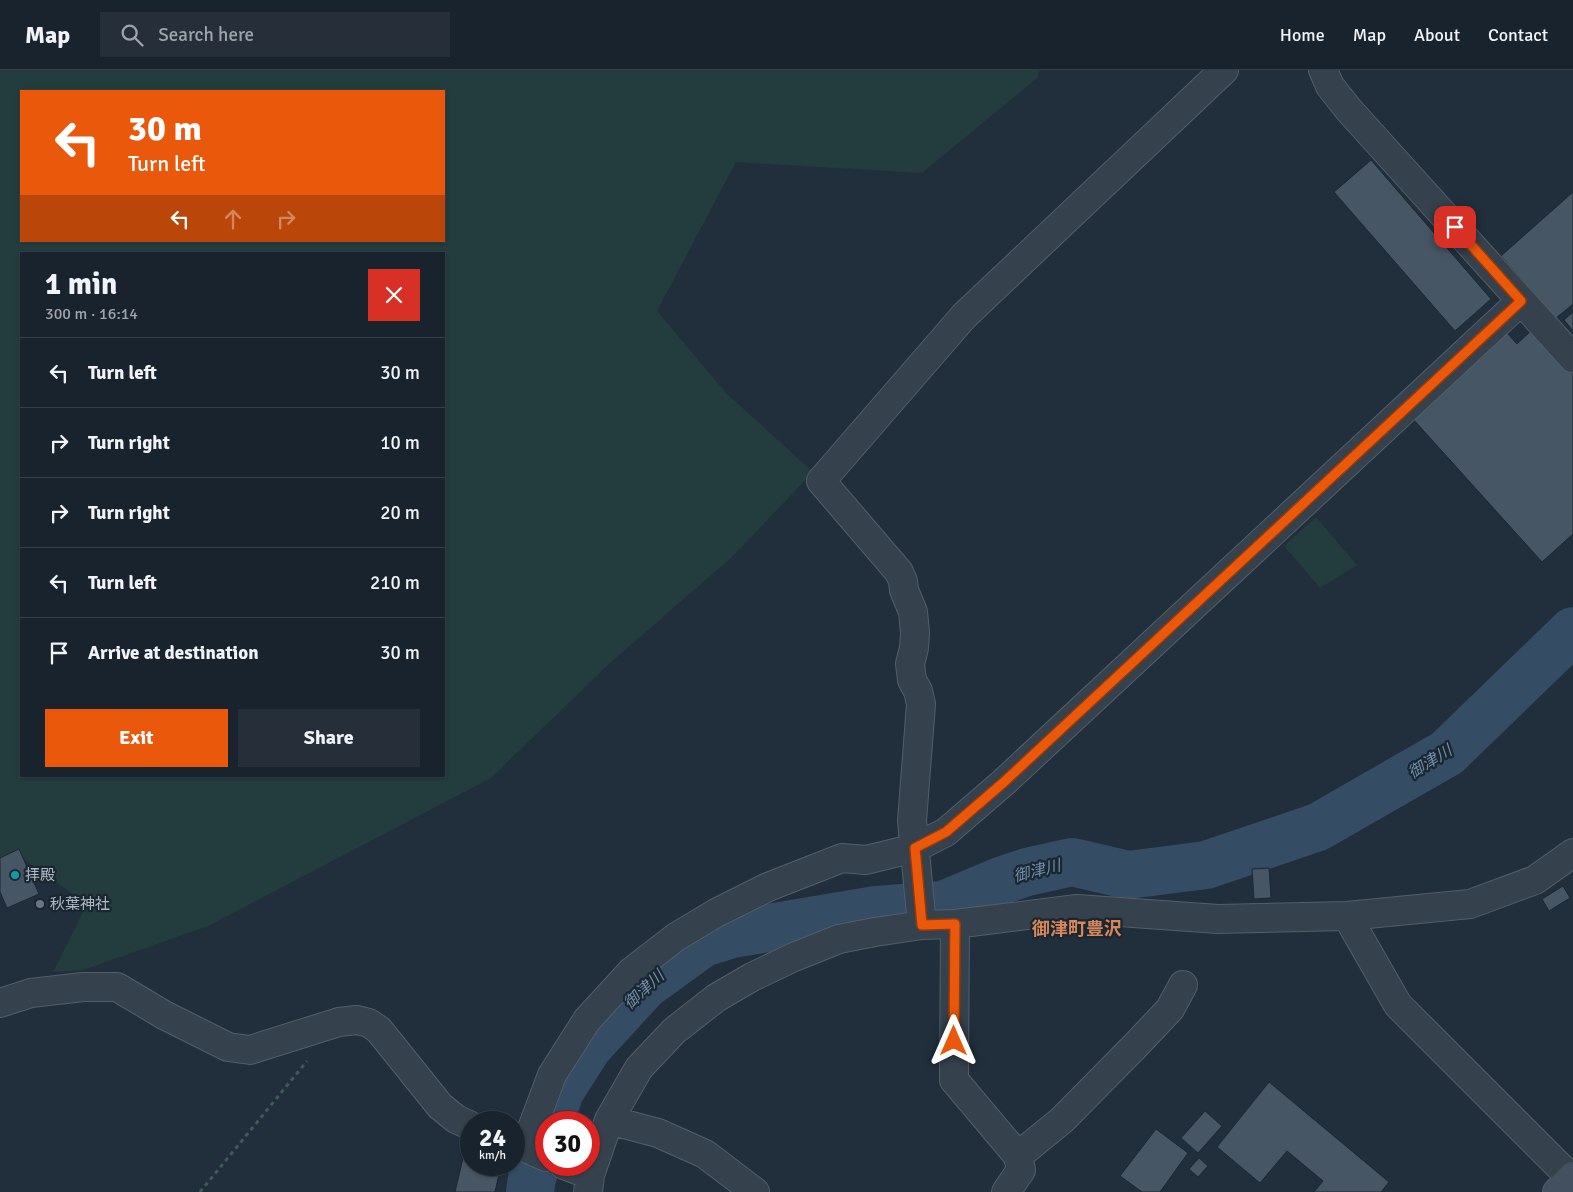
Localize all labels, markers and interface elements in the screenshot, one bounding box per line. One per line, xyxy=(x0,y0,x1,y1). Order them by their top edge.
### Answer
search box xyxy=(100,12,450,57)
text: Map xyxy=(25,20,70,50)
icon: search xyxy=(118,21,146,49)
text: Search here xyxy=(158,23,254,47)
text: Home xyxy=(1280,24,1325,46)
text: Map xyxy=(1353,24,1386,46)
text: About xyxy=(1414,24,1460,46)
text: Contact xyxy=(1488,24,1548,46)
text: 30 m xyxy=(128,107,202,150)
icon: left xyxy=(45,110,110,175)
text: Turn left xyxy=(128,150,206,177)
icon: left xyxy=(166,205,194,233)
icon: ahead xyxy=(219,205,247,233)
icon: right xyxy=(272,205,300,233)
pin xyxy=(1434,206,1476,248)
icon: arrive xyxy=(1441,213,1469,241)
text: 1 min xyxy=(45,266,117,303)
button: close xyxy=(368,269,420,321)
text: 300 m · 16:14 xyxy=(45,304,138,324)
icon: left xyxy=(45,359,73,387)
text: Turn left xyxy=(88,361,157,385)
text: 30 m xyxy=(380,361,420,385)
icon: right xyxy=(45,429,73,457)
text: Turn right xyxy=(88,431,170,455)
text: 10 m xyxy=(380,431,420,455)
icon: right xyxy=(45,499,73,527)
text: Turn right xyxy=(88,501,170,525)
text: 20 m xyxy=(380,501,420,525)
icon: left xyxy=(45,569,73,597)
text: Turn left xyxy=(88,571,157,595)
text: 210 m xyxy=(370,571,420,595)
icon: arrive xyxy=(45,639,73,667)
text: Arrive at destination xyxy=(88,641,259,665)
text: 30 m xyxy=(380,641,420,665)
button: Exit xyxy=(45,709,228,767)
button: Share xyxy=(238,709,420,767)
water label: 御津川 xyxy=(1404,740,1457,783)
water label: 御津川 xyxy=(1011,855,1065,887)
place label: 拝殿 xyxy=(25,866,55,884)
marker: 拝殿 xyxy=(9,869,21,881)
place label: 秋葉神社 xyxy=(50,895,110,913)
marker: 秋葉神社 xyxy=(34,898,46,910)
district label: 御津町豊沢 xyxy=(1031,918,1122,940)
water label: 御津川 xyxy=(620,965,670,1014)
position arrow xyxy=(927,1014,979,1066)
speed limit sign: 30 xyxy=(535,1111,600,1176)
text: 24 xyxy=(479,1122,506,1153)
text: km/h xyxy=(479,1148,506,1163)

